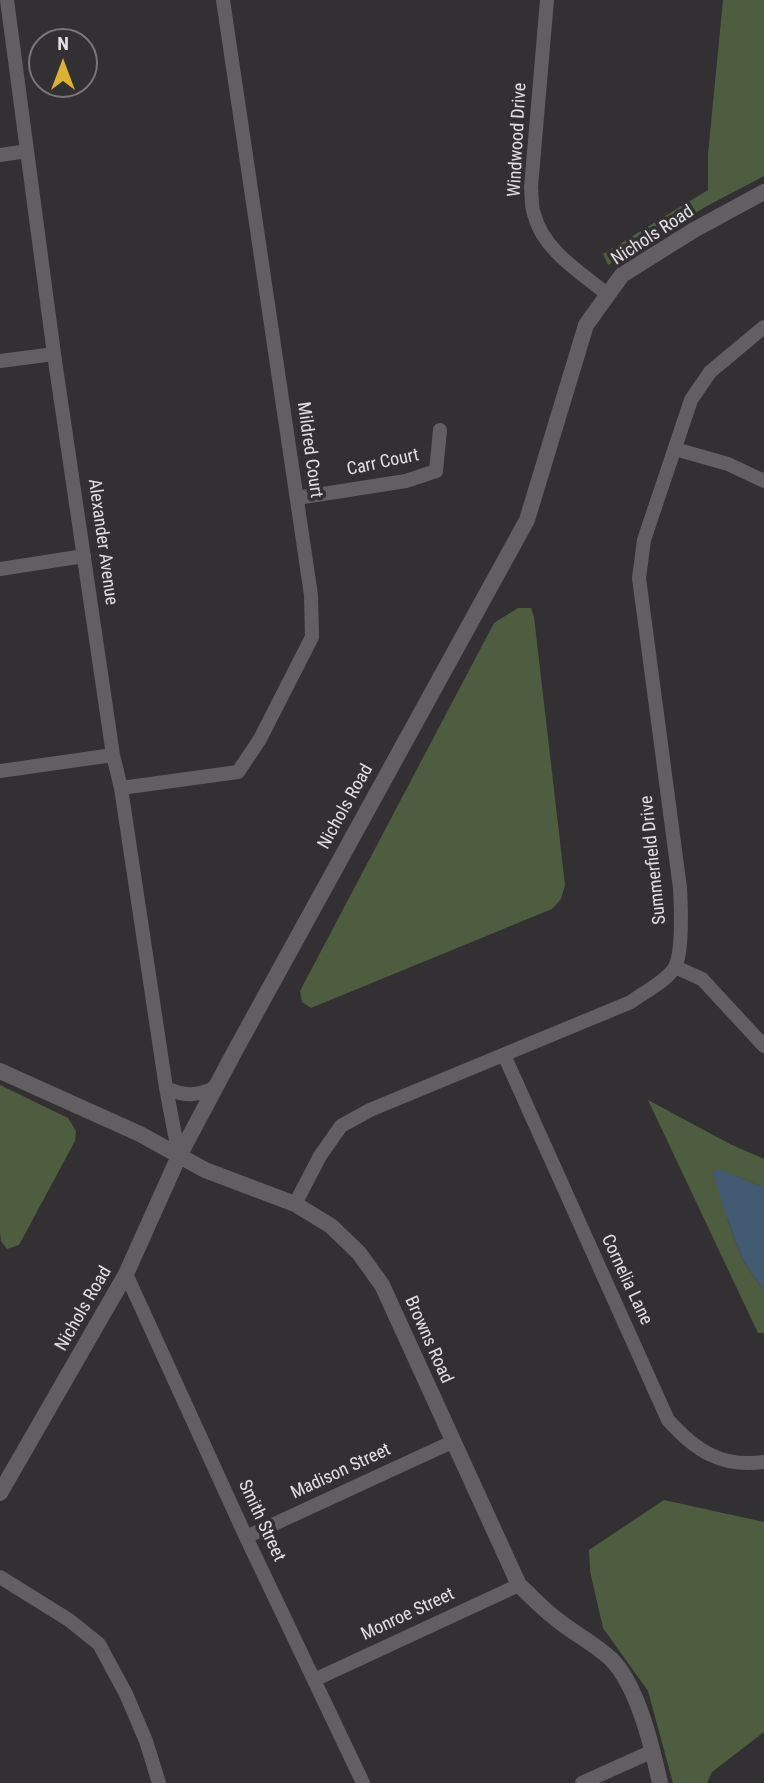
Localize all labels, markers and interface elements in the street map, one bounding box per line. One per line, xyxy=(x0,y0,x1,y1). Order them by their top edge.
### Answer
north arrow xyxy=(28,28,98,98)
text: N xyxy=(57,32,69,55)
street label: Windwood Drive xyxy=(504,82,532,198)
street label: Nichols Road xyxy=(608,201,698,271)
street label: Mildred Court xyxy=(292,401,326,499)
street label: Carr Court xyxy=(345,445,421,481)
street label: Alexander Avenue xyxy=(82,478,122,606)
street label: Nichols Road xyxy=(314,761,378,853)
street label: Summerfield Drive xyxy=(636,795,672,925)
street label: Cornelia Lane xyxy=(596,1231,656,1329)
street label: Nichols Road xyxy=(51,1263,117,1355)
street label: Browns Road xyxy=(399,1293,457,1387)
street label: Madison Street xyxy=(288,1439,394,1505)
street label: Smith Street xyxy=(233,1477,289,1565)
street label: Monroe Street xyxy=(358,1584,458,1646)

